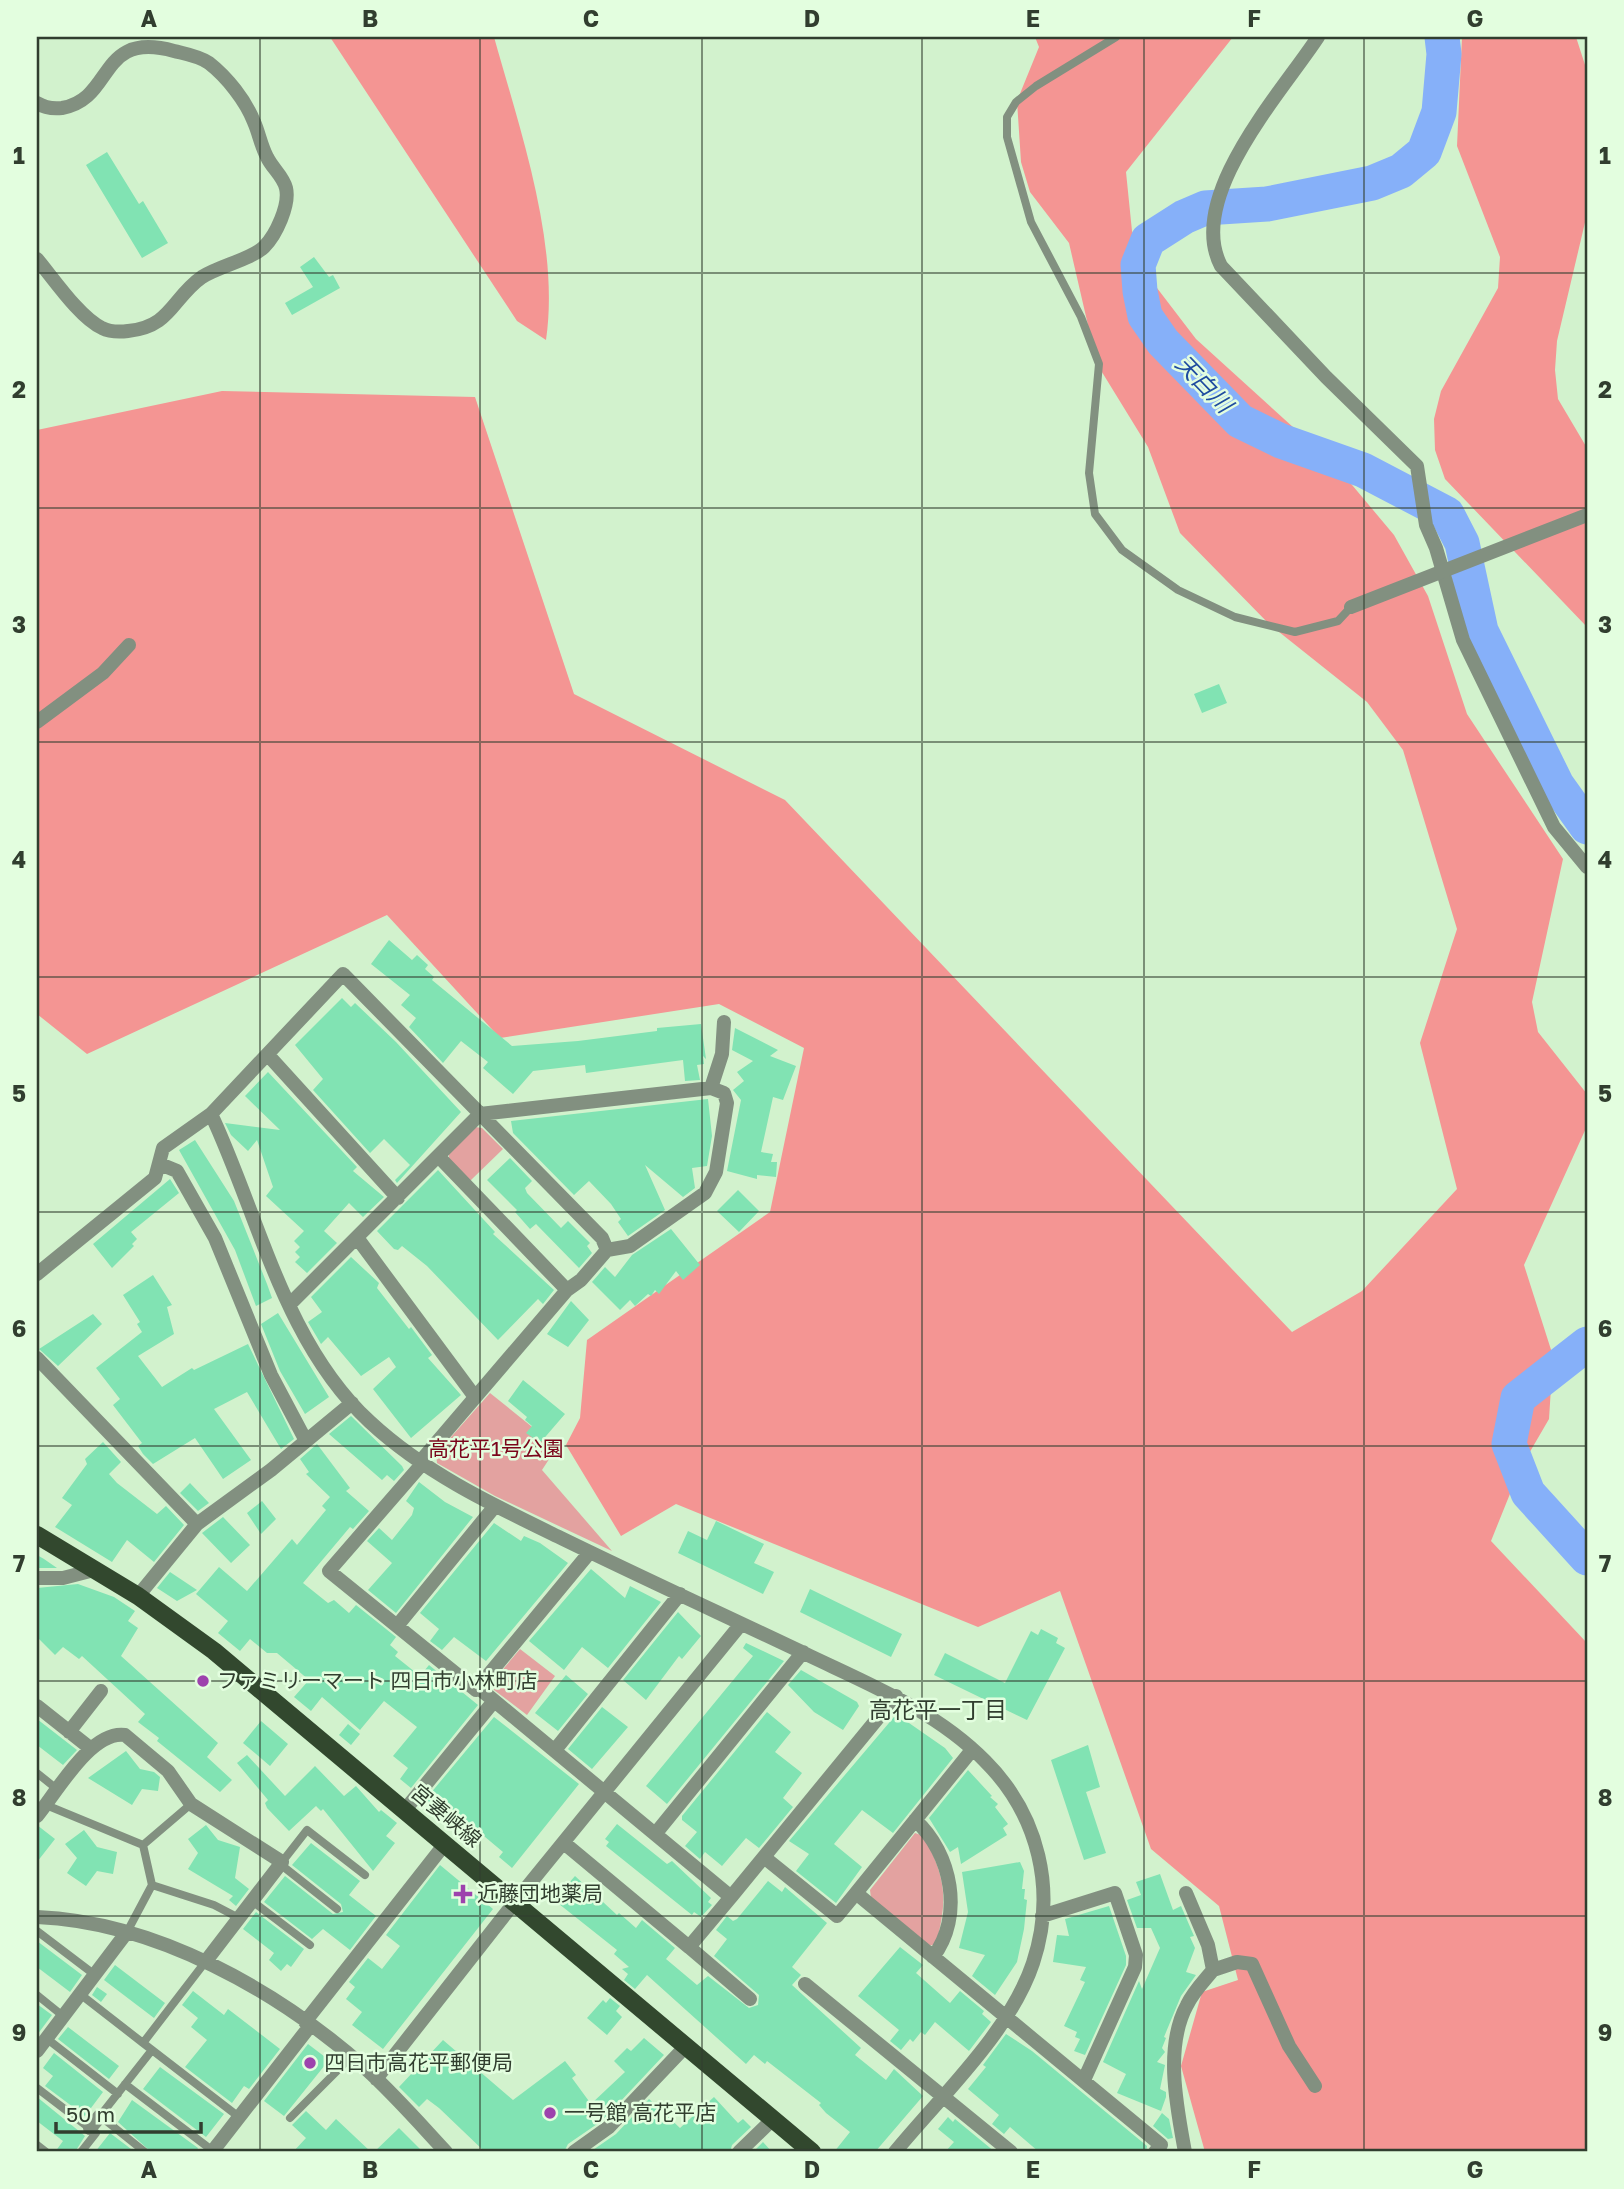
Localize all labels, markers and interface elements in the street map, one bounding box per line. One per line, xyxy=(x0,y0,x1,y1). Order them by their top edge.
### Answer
text: A xyxy=(141,4,158,32)
text: B xyxy=(362,4,378,32)
text: C xyxy=(583,4,599,32)
text: D xyxy=(804,4,820,32)
text: E xyxy=(1026,4,1040,32)
text: F xyxy=(1247,4,1261,32)
text: G xyxy=(1467,4,1483,32)
text: 1 xyxy=(13,141,25,169)
text: 1 xyxy=(1599,141,1611,169)
water label: 天白川 xyxy=(1171,349,1241,420)
text: 2 xyxy=(12,375,26,403)
text: 2 xyxy=(1598,375,1612,403)
text: 3 xyxy=(12,610,26,638)
text: 3 xyxy=(1598,610,1612,638)
text: 4 xyxy=(12,845,26,873)
text: 4 xyxy=(1598,845,1612,873)
text: 5 xyxy=(12,1079,26,1107)
text: 5 xyxy=(1598,1079,1612,1107)
text: 6 xyxy=(12,1314,26,1342)
text: 6 xyxy=(1598,1314,1612,1342)
park label: 高花平1号公園 xyxy=(428,1435,564,1461)
text: 7 xyxy=(13,1549,25,1577)
text: 7 xyxy=(1599,1549,1611,1577)
place label: ファミリーマート 四日市小林町店 xyxy=(217,1667,537,1693)
marker: ファミリーマート 四日市小林町店 xyxy=(195,1673,211,1689)
district label: 高花平一丁目 xyxy=(869,1695,1007,1723)
street label: 宮妻峡線 xyxy=(406,1778,487,1852)
text: 8 xyxy=(12,1783,26,1811)
text: 8 xyxy=(1598,1783,1612,1811)
place label: 近藤団地薬局 xyxy=(477,1880,603,1906)
marker: 近藤団地薬局 xyxy=(455,1886,471,1902)
text: 9 xyxy=(12,2018,26,2046)
text: 9 xyxy=(1598,2018,1612,2046)
place label: 四日市高花平郵便局 xyxy=(324,2049,513,2075)
marker: 四日市高花平郵便局 xyxy=(302,2055,318,2071)
scale bar xyxy=(56,2091,201,2135)
place label: 一号館 高花平店 xyxy=(564,2099,716,2125)
text: 50 m xyxy=(66,2101,115,2127)
marker: 一号館 高花平店 xyxy=(542,2105,558,2121)
text: A xyxy=(141,2155,158,2183)
text: B xyxy=(362,2155,378,2183)
text: C xyxy=(583,2155,599,2183)
text: D xyxy=(804,2155,820,2183)
text: E xyxy=(1026,2155,1040,2183)
text: F xyxy=(1247,2155,1261,2183)
text: G xyxy=(1467,2155,1483,2183)

